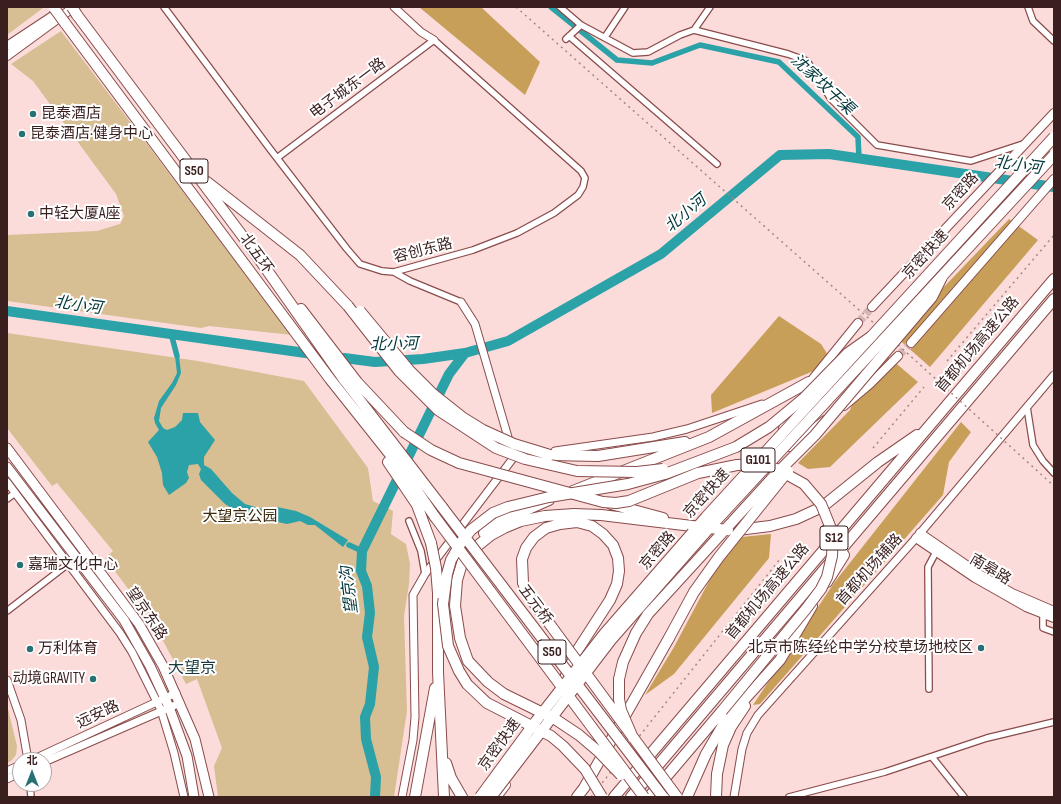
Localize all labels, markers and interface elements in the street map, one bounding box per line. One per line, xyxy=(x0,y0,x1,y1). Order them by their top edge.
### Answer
water label: 沈家坟干渠 xyxy=(786,51,858,119)
street label: 电子城东一路 xyxy=(307,55,389,123)
place label: 昆泰酒店 xyxy=(41,105,101,123)
marker: 昆泰酒店 xyxy=(28,109,38,119)
place label: 昆泰酒店·健身中心 xyxy=(30,125,153,143)
marker: 昆泰酒店·健身中心 xyxy=(17,129,27,139)
water label: 北小河 xyxy=(993,153,1043,179)
road number: S50 xyxy=(180,159,208,183)
street label: 京密路 xyxy=(939,169,983,215)
water label: 北小河 xyxy=(661,191,711,237)
place label: 中轻大厦A座 xyxy=(39,205,120,223)
marker: 中轻大厦A座 xyxy=(26,209,36,219)
street label: 京密快速 xyxy=(899,227,953,283)
street label: 北五环 xyxy=(235,231,277,277)
street label: 容创东路 xyxy=(392,235,454,267)
water label: 北小河 xyxy=(53,293,103,319)
street label: 首都机场高速公路 xyxy=(933,293,1023,397)
water label: 北小河 xyxy=(370,335,418,355)
road number: G101 xyxy=(741,448,775,472)
street label: 京密快速 xyxy=(680,466,734,522)
park label: 大望京公园 xyxy=(203,508,277,526)
road number: S12 xyxy=(820,526,848,550)
street label: 京密路 xyxy=(636,528,680,574)
street label: 首都机场辅路 xyxy=(833,531,907,609)
street label: 首都机场高速公路 xyxy=(723,540,813,644)
street label: 南皋路 xyxy=(966,551,1014,589)
place label: 嘉瑞文化中心 xyxy=(28,556,118,574)
marker: 嘉瑞文化中心 xyxy=(15,560,25,570)
water label: 望京沟 xyxy=(338,565,362,615)
street label: 五元桥 xyxy=(514,582,556,628)
street label: 望京东路 xyxy=(122,584,170,644)
place label: 北京市陈经纶中学分校草场地校区 xyxy=(748,639,973,657)
place label: 万利体育 xyxy=(38,640,98,658)
road number: S50 xyxy=(538,640,566,664)
marker: 北京市陈经纶中学分校草场地校区 xyxy=(976,643,986,653)
marker: 万利体育 xyxy=(25,644,35,654)
district label: 大望京 xyxy=(168,659,216,679)
place label: 动境GRAVITY xyxy=(13,670,85,688)
marker: 动境GRAVITY xyxy=(88,674,98,684)
street label: 远安路 xyxy=(74,697,122,733)
street label: 京密快速 xyxy=(475,715,525,775)
north arrow xyxy=(12,752,52,792)
text: 北 xyxy=(27,754,38,767)

